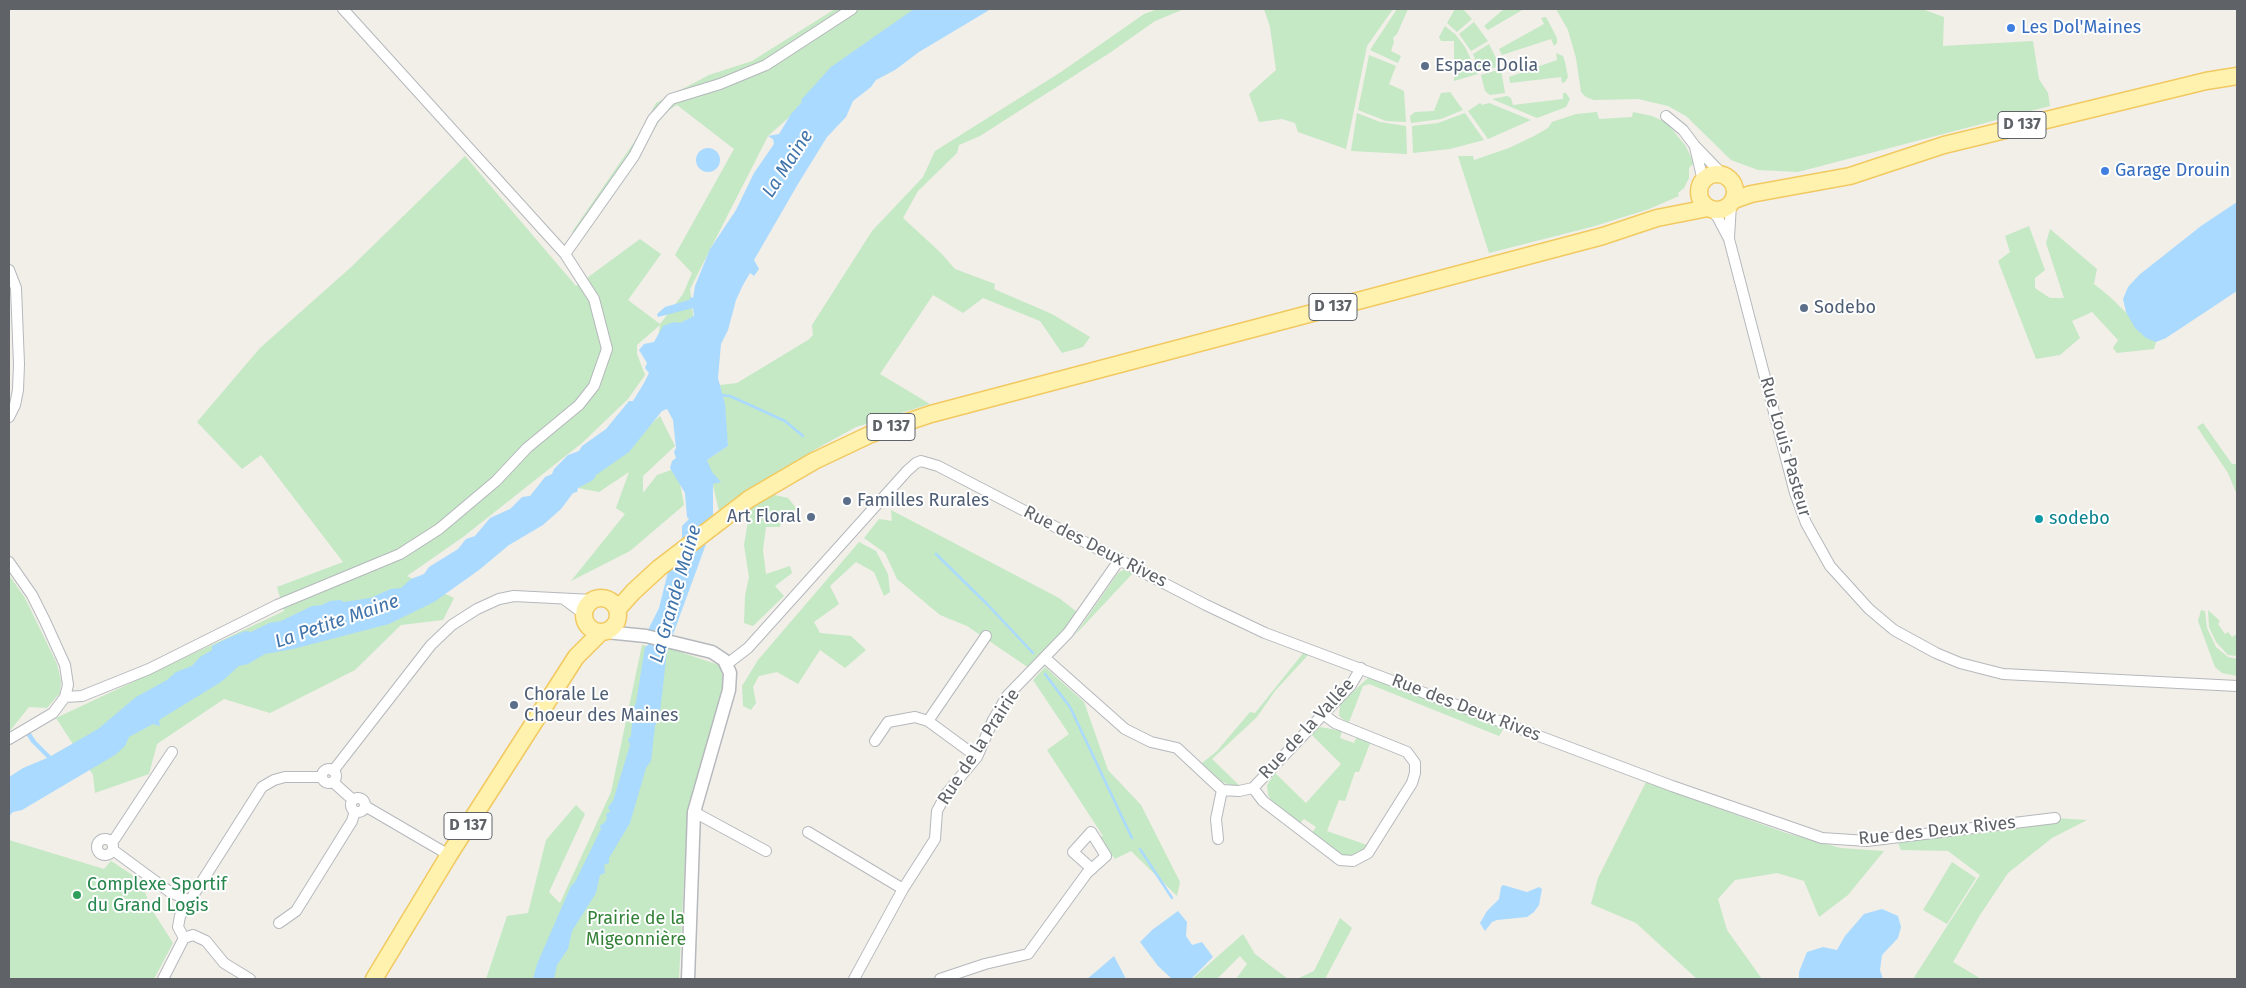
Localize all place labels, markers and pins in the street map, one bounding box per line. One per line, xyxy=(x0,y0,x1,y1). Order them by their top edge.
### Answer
place label: Les Dol'Maines xyxy=(2021,17,2141,39)
marker: Les Dol'Maines xyxy=(2005,22,2017,34)
place label: Espace Dolia xyxy=(1435,55,1538,77)
marker: Espace Dolia xyxy=(1419,60,1431,72)
place label: Garage Drouin xyxy=(2115,160,2230,182)
marker: Garage Drouin xyxy=(2099,165,2111,177)
place label: Sodebo xyxy=(1814,297,1876,319)
marker: Sodebo xyxy=(1798,302,1810,314)
place label: Familles Rurales xyxy=(857,490,989,512)
marker: Familles Rurales xyxy=(841,495,853,507)
place label: Art Floral xyxy=(727,506,801,528)
place label: sodebo xyxy=(2049,508,2110,530)
marker: Art Floral xyxy=(805,511,817,523)
marker: sodebo xyxy=(2033,513,2045,525)
place label: Chorale Le Choeur des Maines xyxy=(524,684,678,726)
marker: Chorale Le Choeur des Maines xyxy=(508,699,520,711)
place label: Complexe Sportif du Grand Logis xyxy=(87,874,227,916)
marker: Complexe Sportif du Grand Logis xyxy=(71,889,83,901)

